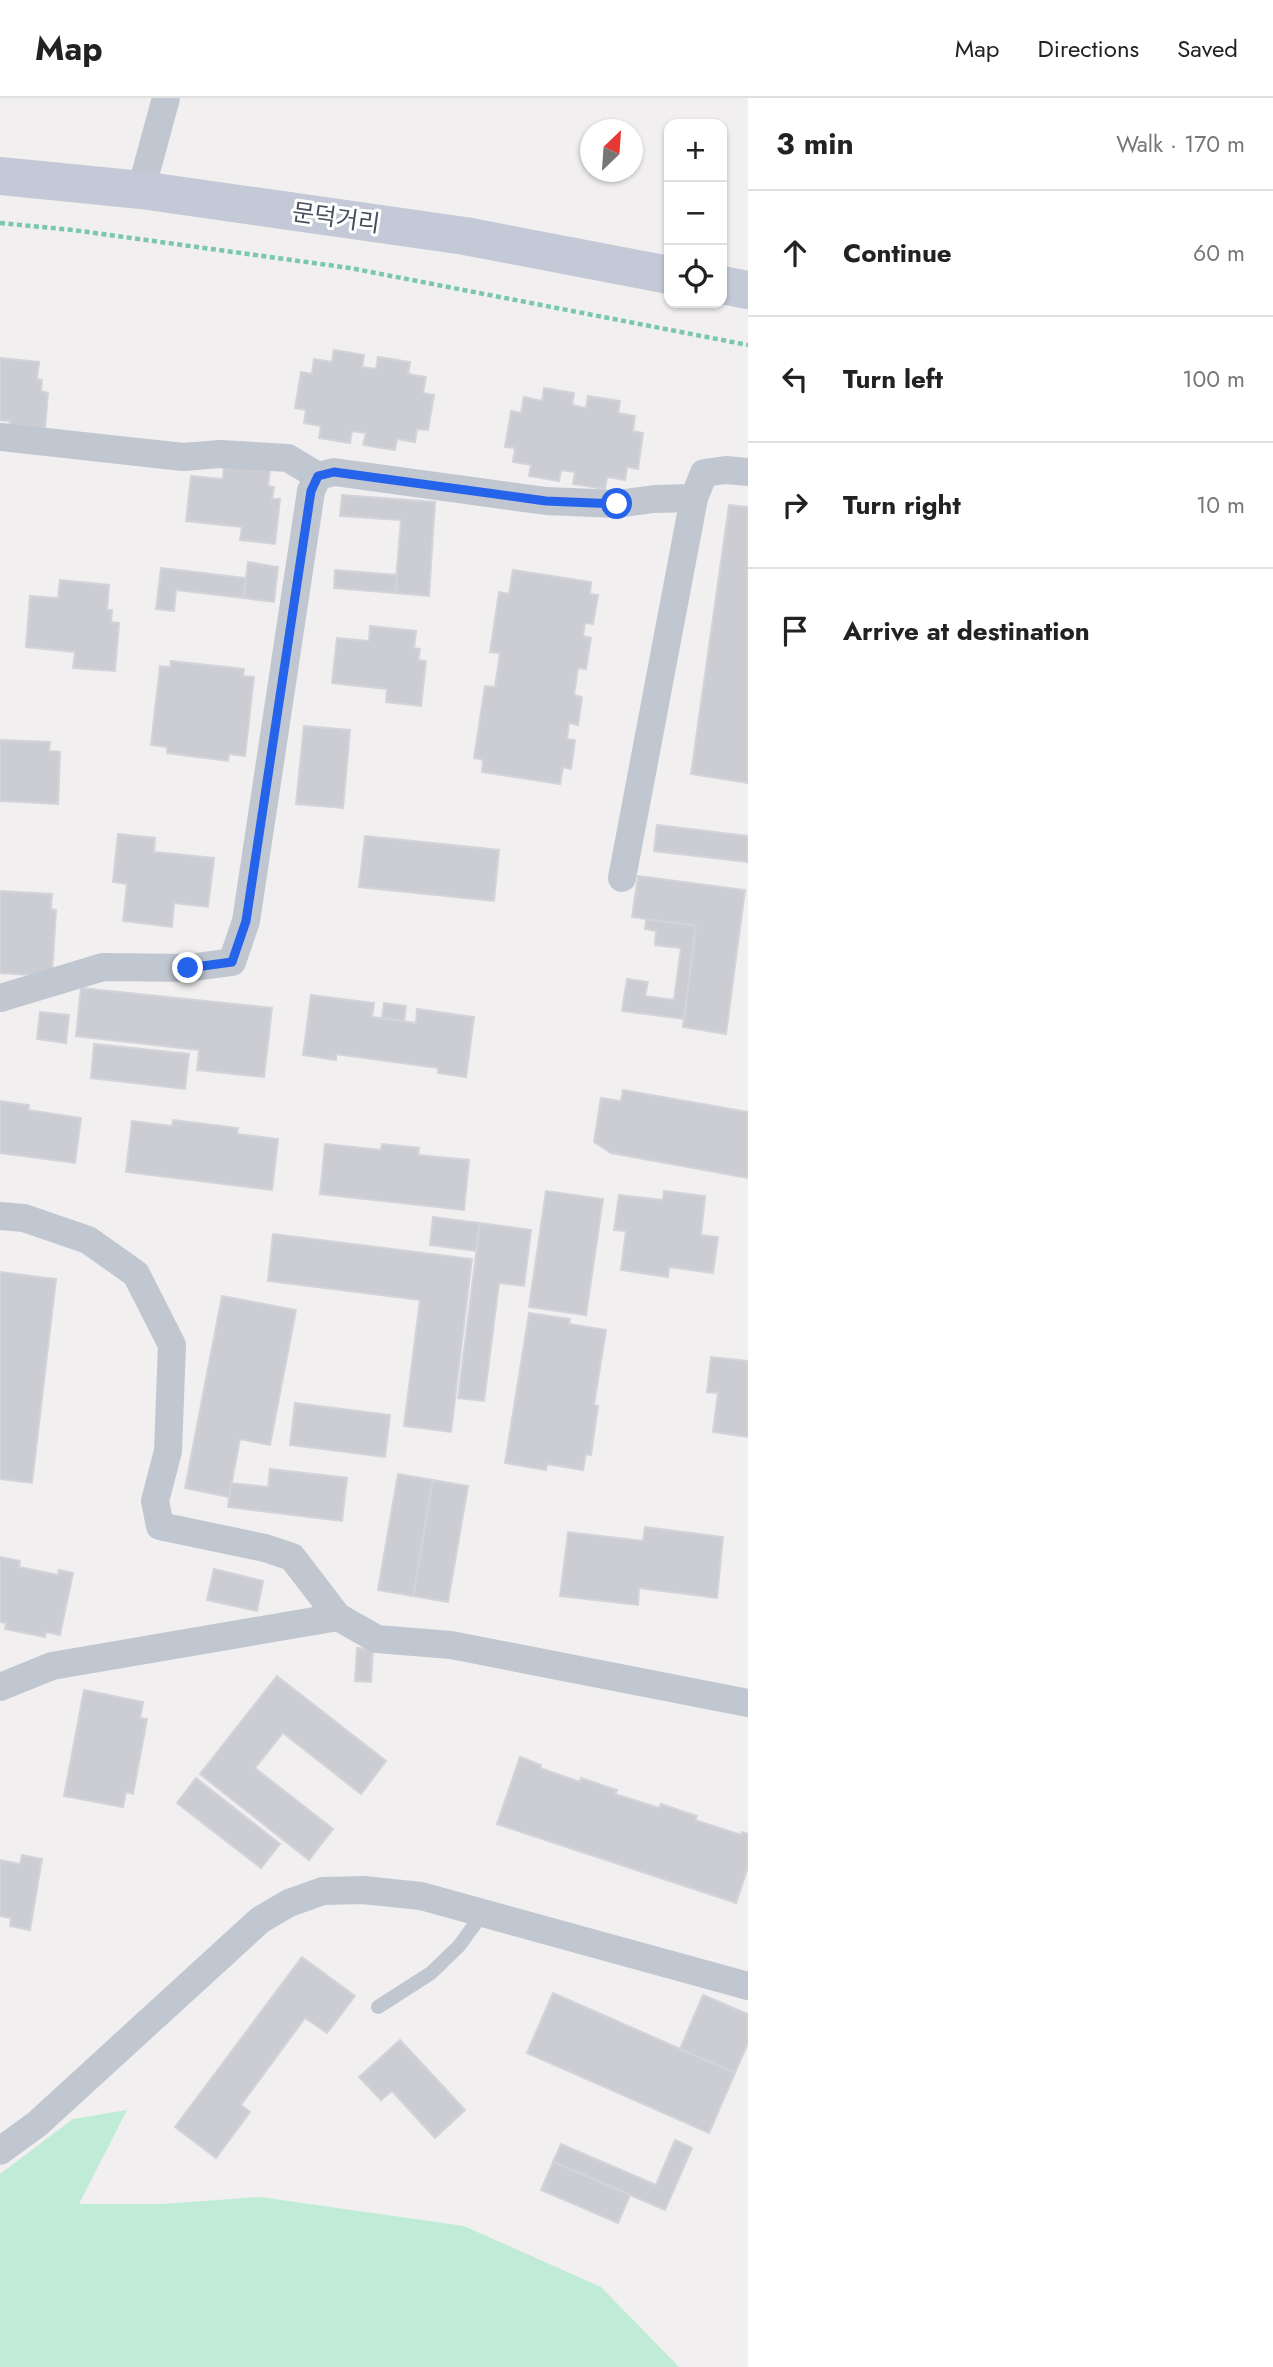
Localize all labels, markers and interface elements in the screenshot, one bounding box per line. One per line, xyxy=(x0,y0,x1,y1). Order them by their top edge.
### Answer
text: Map xyxy=(35,25,103,72)
text: Map xyxy=(955,31,1000,66)
text: Directions xyxy=(1038,31,1139,66)
text: Saved xyxy=(1177,31,1238,66)
north arrow xyxy=(580,119,643,182)
map controls xyxy=(664,119,727,308)
button: + xyxy=(664,119,727,182)
text: 3 min xyxy=(776,122,854,165)
text: Walk · 170 m xyxy=(1116,127,1245,161)
button: − xyxy=(664,182,727,245)
street label: 문덕거리 xyxy=(290,194,382,241)
icon: ahead xyxy=(776,234,814,272)
text: Continue xyxy=(843,234,952,272)
text: 60 m xyxy=(1193,236,1245,270)
button: locate xyxy=(664,245,727,308)
icon: left xyxy=(776,360,814,398)
text: Turn left xyxy=(843,360,943,398)
text: 100 m xyxy=(1182,362,1245,396)
icon: right xyxy=(776,486,814,524)
text: Turn right xyxy=(843,486,961,524)
route start xyxy=(601,488,632,519)
text: 10 m xyxy=(1196,488,1245,522)
icon: arrive xyxy=(776,612,814,650)
text: Arrive at destination xyxy=(843,612,1090,650)
route end xyxy=(172,952,203,983)

